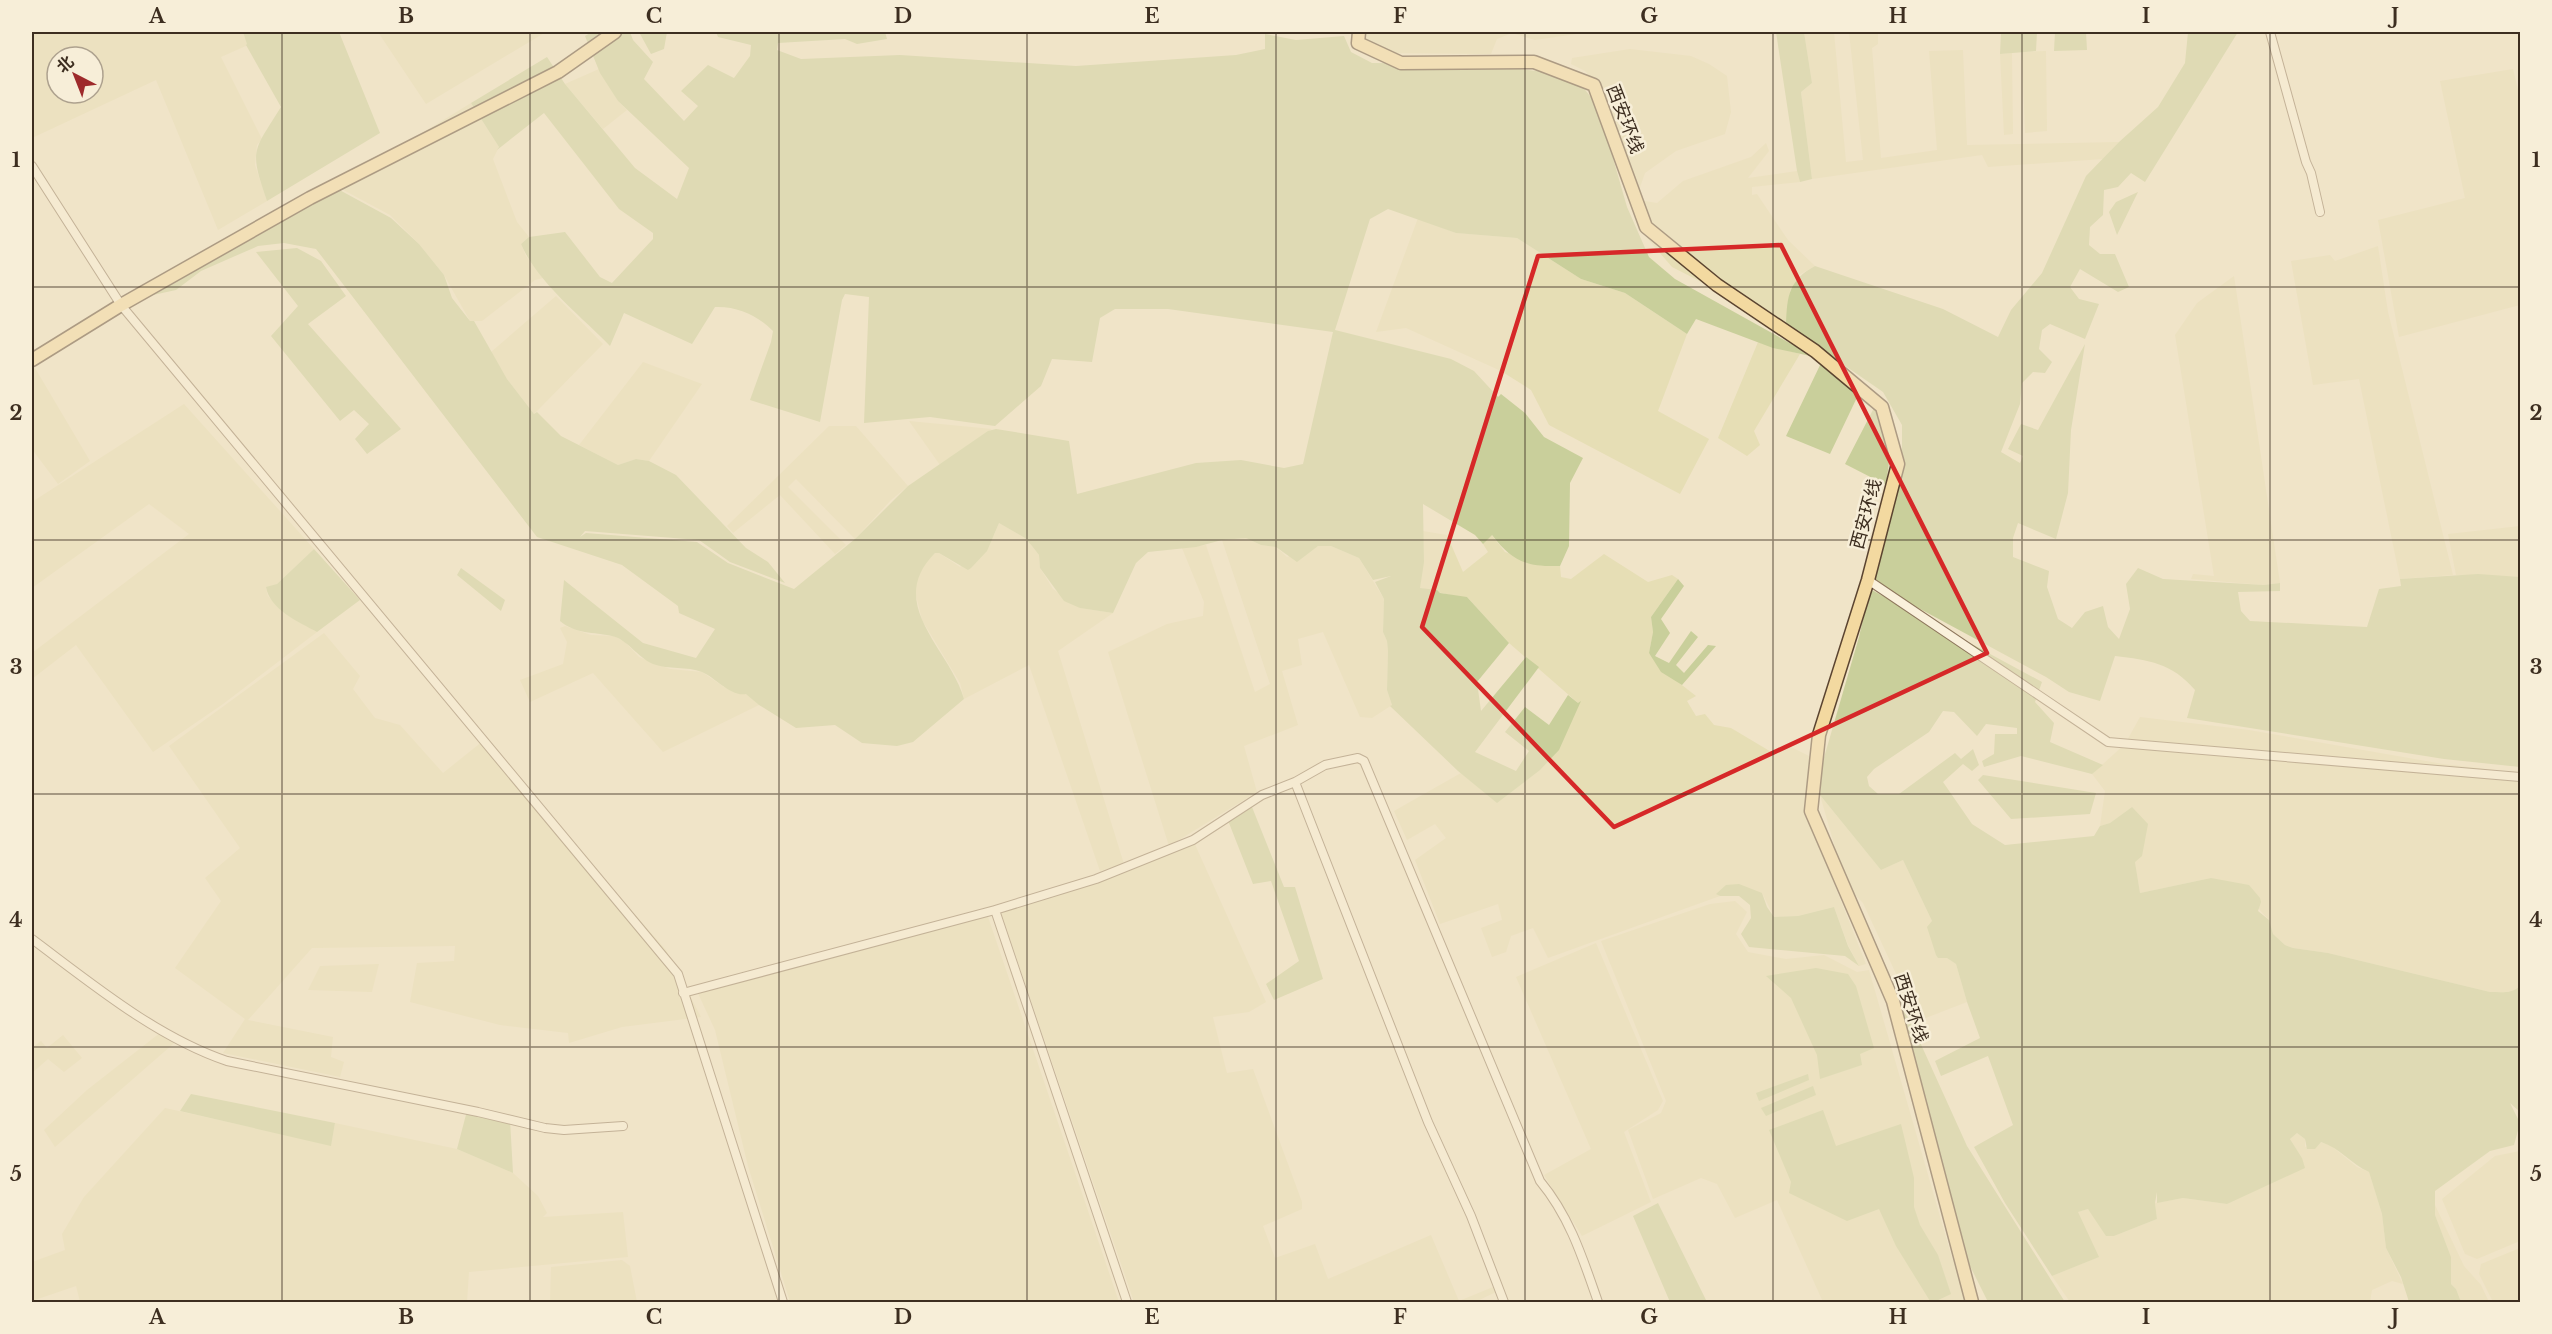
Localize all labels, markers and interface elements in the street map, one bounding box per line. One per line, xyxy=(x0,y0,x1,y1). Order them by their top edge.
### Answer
text: A xyxy=(148,4,166,28)
text: B xyxy=(398,4,414,28)
text: C xyxy=(646,4,662,28)
text: D xyxy=(894,4,912,28)
text: E xyxy=(1144,4,1160,28)
text: F xyxy=(1393,4,1407,28)
text: G xyxy=(1640,4,1658,28)
text: H xyxy=(1889,4,1908,28)
text: I xyxy=(2142,4,2150,28)
text: J xyxy=(2387,4,2399,28)
north arrow xyxy=(45,45,105,105)
text: 北 xyxy=(52,51,78,77)
street label: 西安环线 xyxy=(1602,81,1648,157)
text: 1 xyxy=(12,148,21,172)
text: 1 xyxy=(2532,148,2541,172)
text: 2 xyxy=(9,401,23,425)
text: 2 xyxy=(2529,401,2543,425)
street label: 西安环线 xyxy=(1846,476,1886,552)
text: 3 xyxy=(10,655,22,679)
text: 3 xyxy=(2530,655,2542,679)
text: 4 xyxy=(9,908,23,932)
text: 4 xyxy=(2529,908,2543,932)
street label: 西安环线 xyxy=(1889,970,1933,1046)
text: 5 xyxy=(10,1162,22,1186)
text: 5 xyxy=(2530,1162,2542,1186)
text: A xyxy=(148,1305,166,1329)
text: B xyxy=(398,1305,414,1329)
text: C xyxy=(646,1305,662,1329)
text: D xyxy=(894,1305,912,1329)
text: E xyxy=(1144,1305,1160,1329)
text: F xyxy=(1393,1305,1407,1329)
text: G xyxy=(1640,1305,1658,1329)
text: H xyxy=(1889,1305,1908,1329)
text: I xyxy=(2142,1305,2150,1329)
text: J xyxy=(2387,1305,2399,1329)

